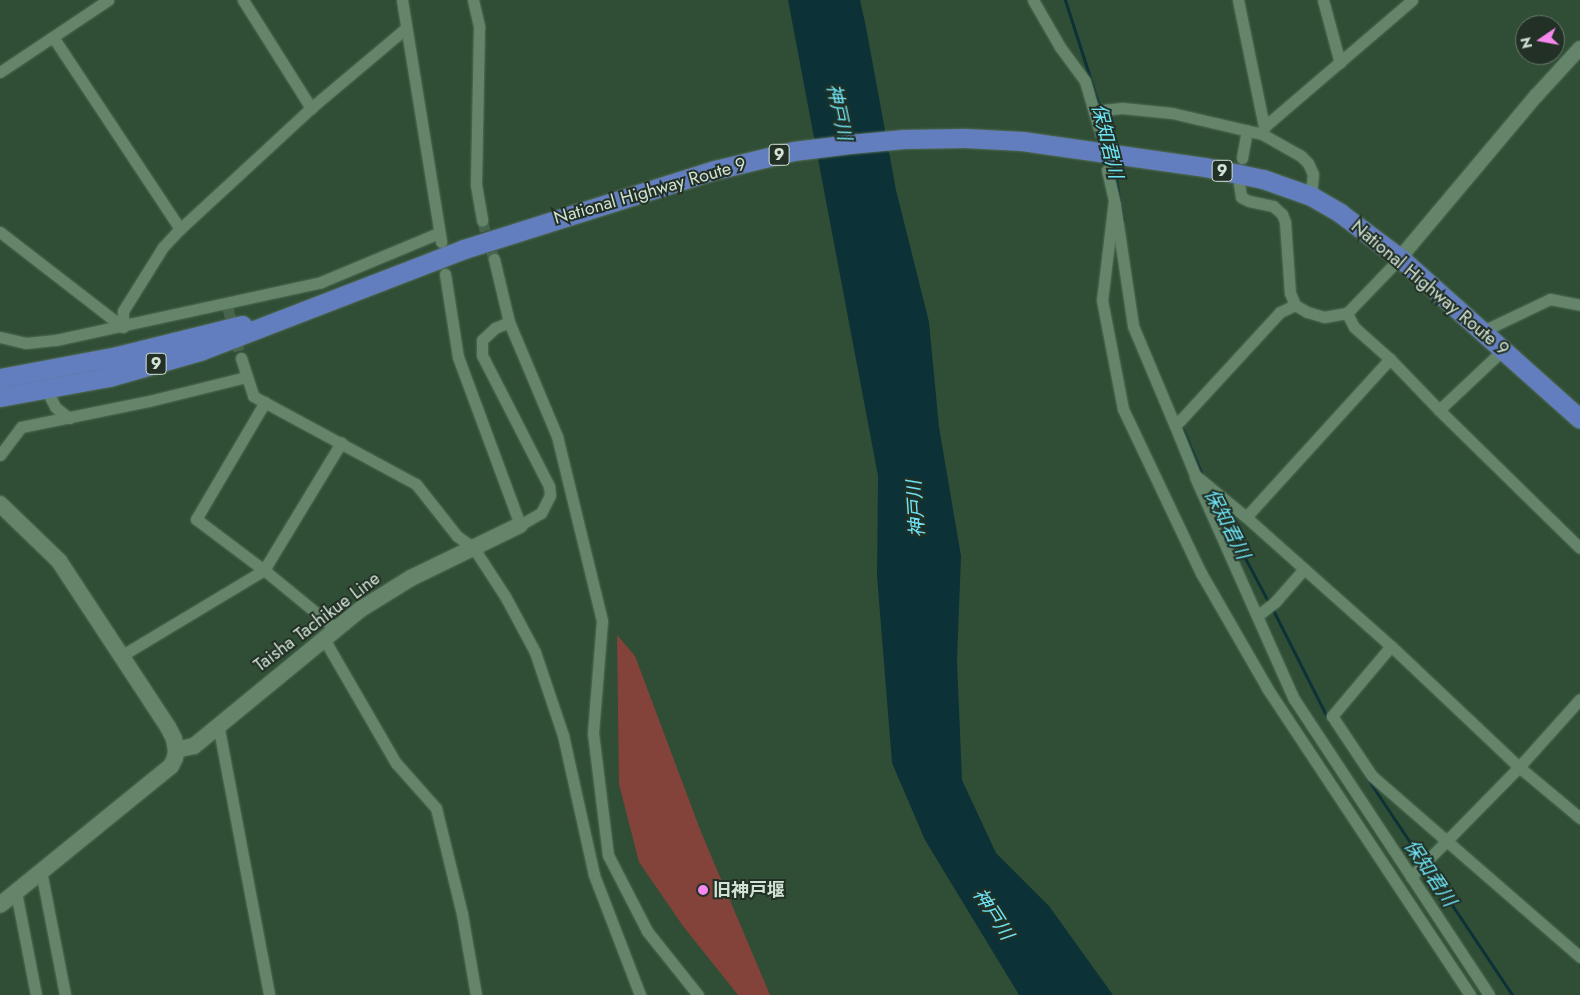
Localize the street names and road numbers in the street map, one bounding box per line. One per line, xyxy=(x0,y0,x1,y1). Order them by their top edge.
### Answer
road number: 9 xyxy=(768,142,790,168)
street label: National Highway Route 9 xyxy=(551,153,749,229)
road number: 9 xyxy=(1211,158,1233,185)
street label: National Highway Route 9 xyxy=(1347,216,1513,360)
road number: 9 xyxy=(145,350,167,378)
street label: Taisha Tachikue Line xyxy=(250,568,384,676)

